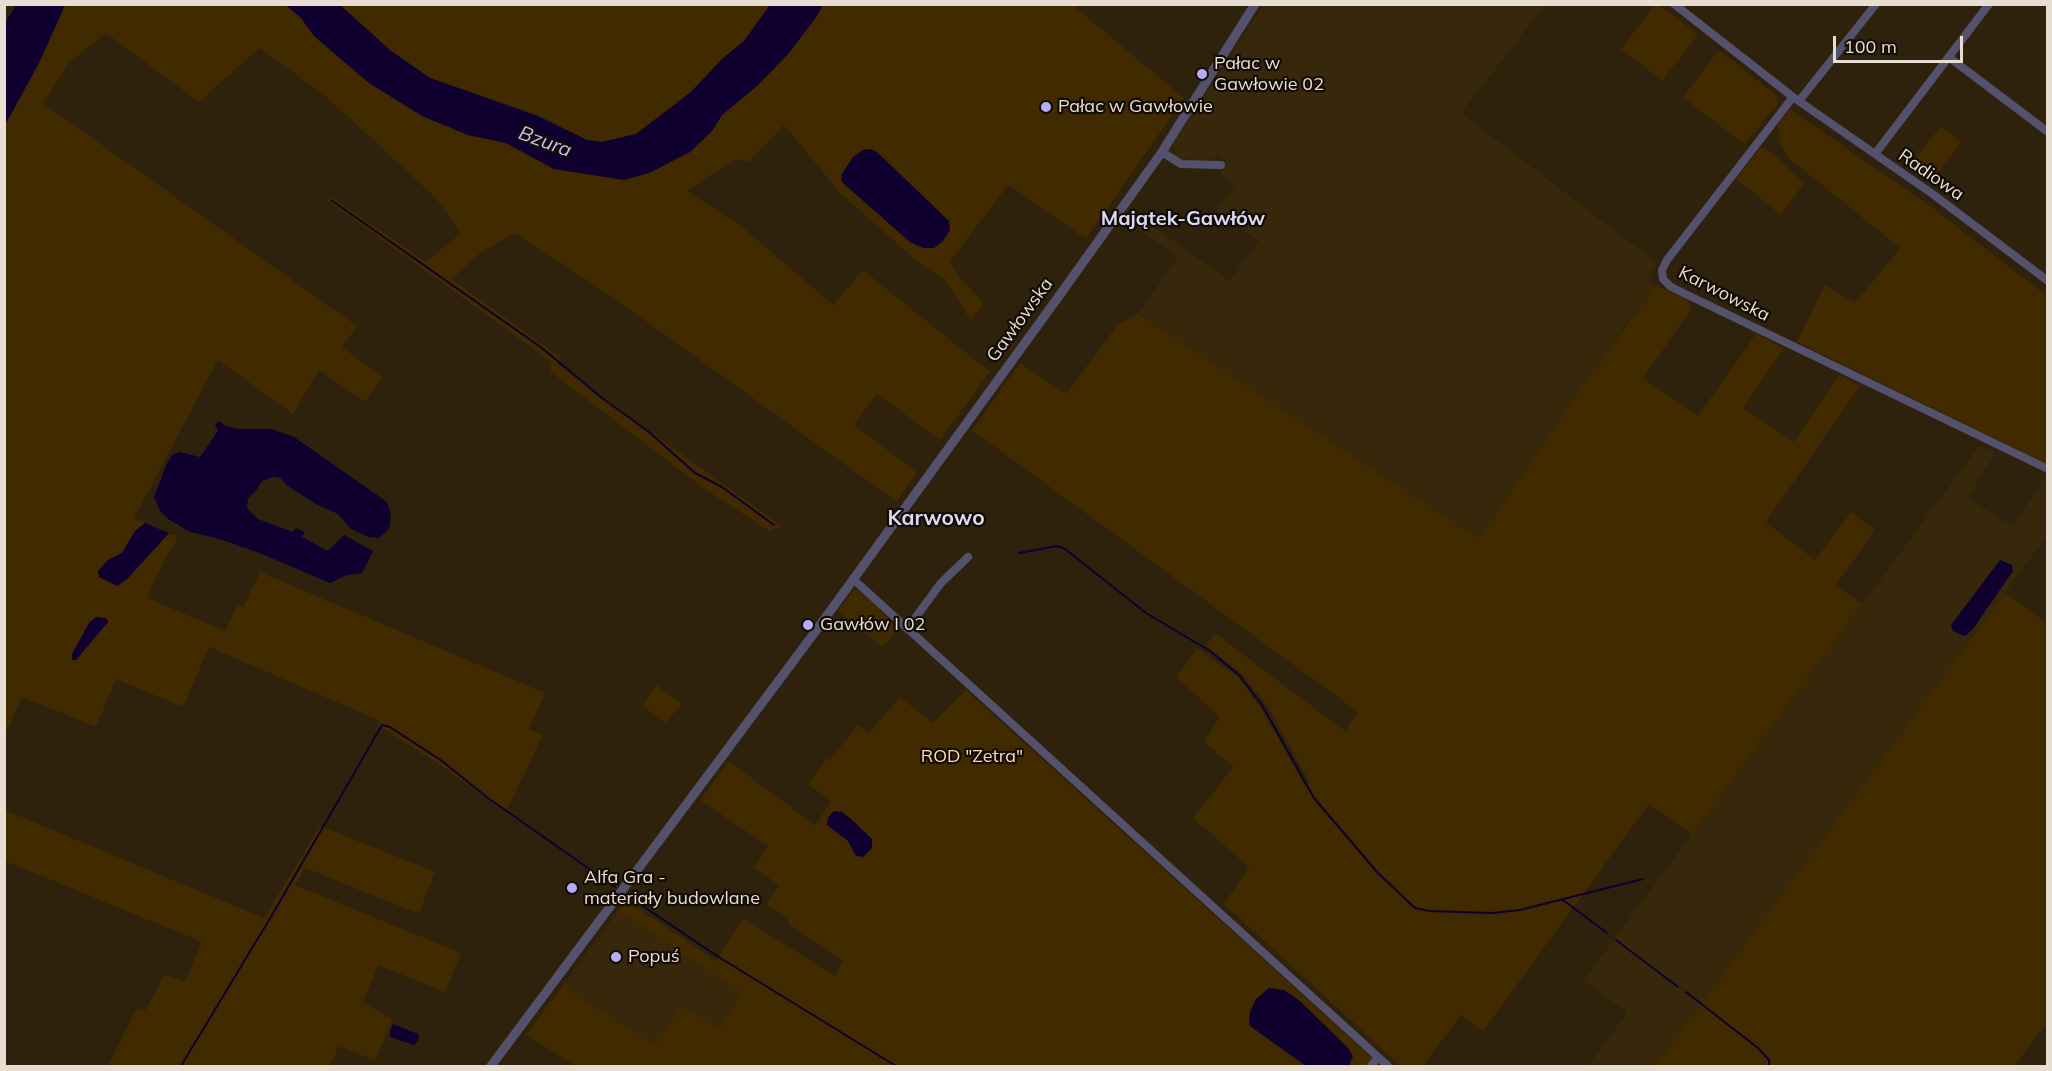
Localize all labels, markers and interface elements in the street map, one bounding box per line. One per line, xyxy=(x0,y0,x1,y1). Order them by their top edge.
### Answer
scale bar xyxy=(1836,24,1966,62)
text: 100 m xyxy=(1844,35,1897,58)
place label: Pałac w Gawłowie 02 xyxy=(1214,53,1324,96)
marker: Pałac w Gawłowie 02 xyxy=(1195,67,1209,81)
place label: Pałac w Gawłowie xyxy=(1058,96,1213,118)
marker: Pałac w Gawłowie xyxy=(1039,100,1053,114)
water label: Bzura xyxy=(515,121,575,163)
street label: Radiowa xyxy=(1894,145,1968,205)
district label: Majątek-Gawłów xyxy=(1101,207,1265,231)
street label: Karwowska xyxy=(1675,262,1773,326)
street label: Gawłowska xyxy=(982,274,1058,366)
district label: Karwowo xyxy=(887,506,985,532)
place label: Gawłów I 02 xyxy=(820,614,925,636)
marker: Gawłów I 02 xyxy=(801,618,815,632)
park label: ROD "Zetra" xyxy=(921,746,1023,768)
place label: Alfa Gra - materiały budowlane xyxy=(584,867,760,910)
marker: Alfa Gra - materiały budowlane xyxy=(565,881,579,895)
place label: Popuś xyxy=(628,946,680,968)
marker: Popuś xyxy=(609,950,623,964)

